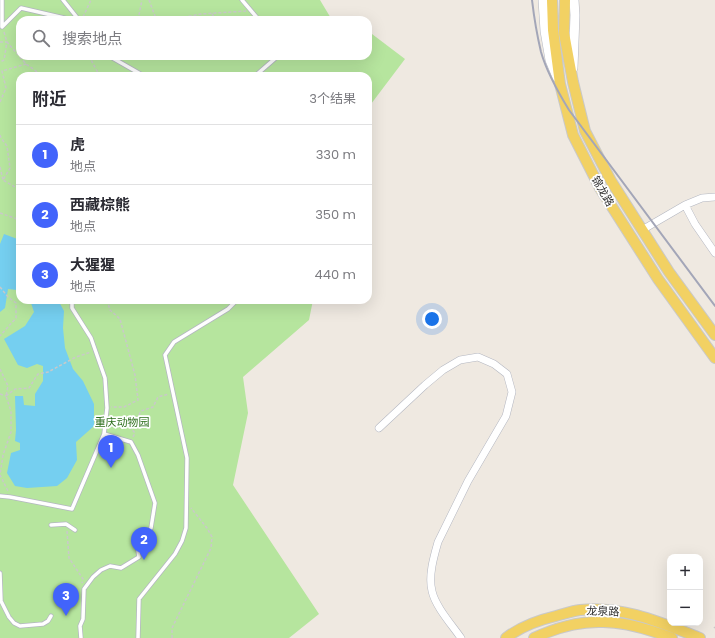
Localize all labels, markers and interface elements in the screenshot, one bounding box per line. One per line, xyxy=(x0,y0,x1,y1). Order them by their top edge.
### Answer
search box xyxy=(16,16,372,60)
icon: search xyxy=(30,27,52,49)
text: 搜索地点 xyxy=(62,28,122,49)
text: 附近 xyxy=(32,87,66,111)
text: 3个结果 xyxy=(309,89,356,108)
text: 虎 xyxy=(70,134,85,155)
text: 1 xyxy=(43,145,47,164)
text: 330 m xyxy=(316,145,356,164)
text: 地点 xyxy=(70,157,96,176)
street label: 锦龙路 xyxy=(588,173,618,209)
text: 西藏棕熊 xyxy=(70,194,130,215)
text: 2 xyxy=(41,205,49,224)
text: 350 m xyxy=(315,205,356,224)
text: 地点 xyxy=(70,217,96,236)
text: 大猩猩 xyxy=(70,254,115,275)
text: 3 xyxy=(41,265,49,284)
text: 440 m xyxy=(315,265,356,284)
text: 地点 xyxy=(70,277,96,296)
your location xyxy=(422,309,442,329)
park label: 重庆动物园 xyxy=(95,414,150,430)
pin: 1 xyxy=(98,435,124,468)
pin: 2 xyxy=(131,527,157,560)
map controls xyxy=(667,554,703,626)
button: + xyxy=(667,554,703,590)
pin: 3 xyxy=(53,583,79,616)
button: − xyxy=(667,590,703,626)
street label: 龙泉路 xyxy=(586,602,620,620)

